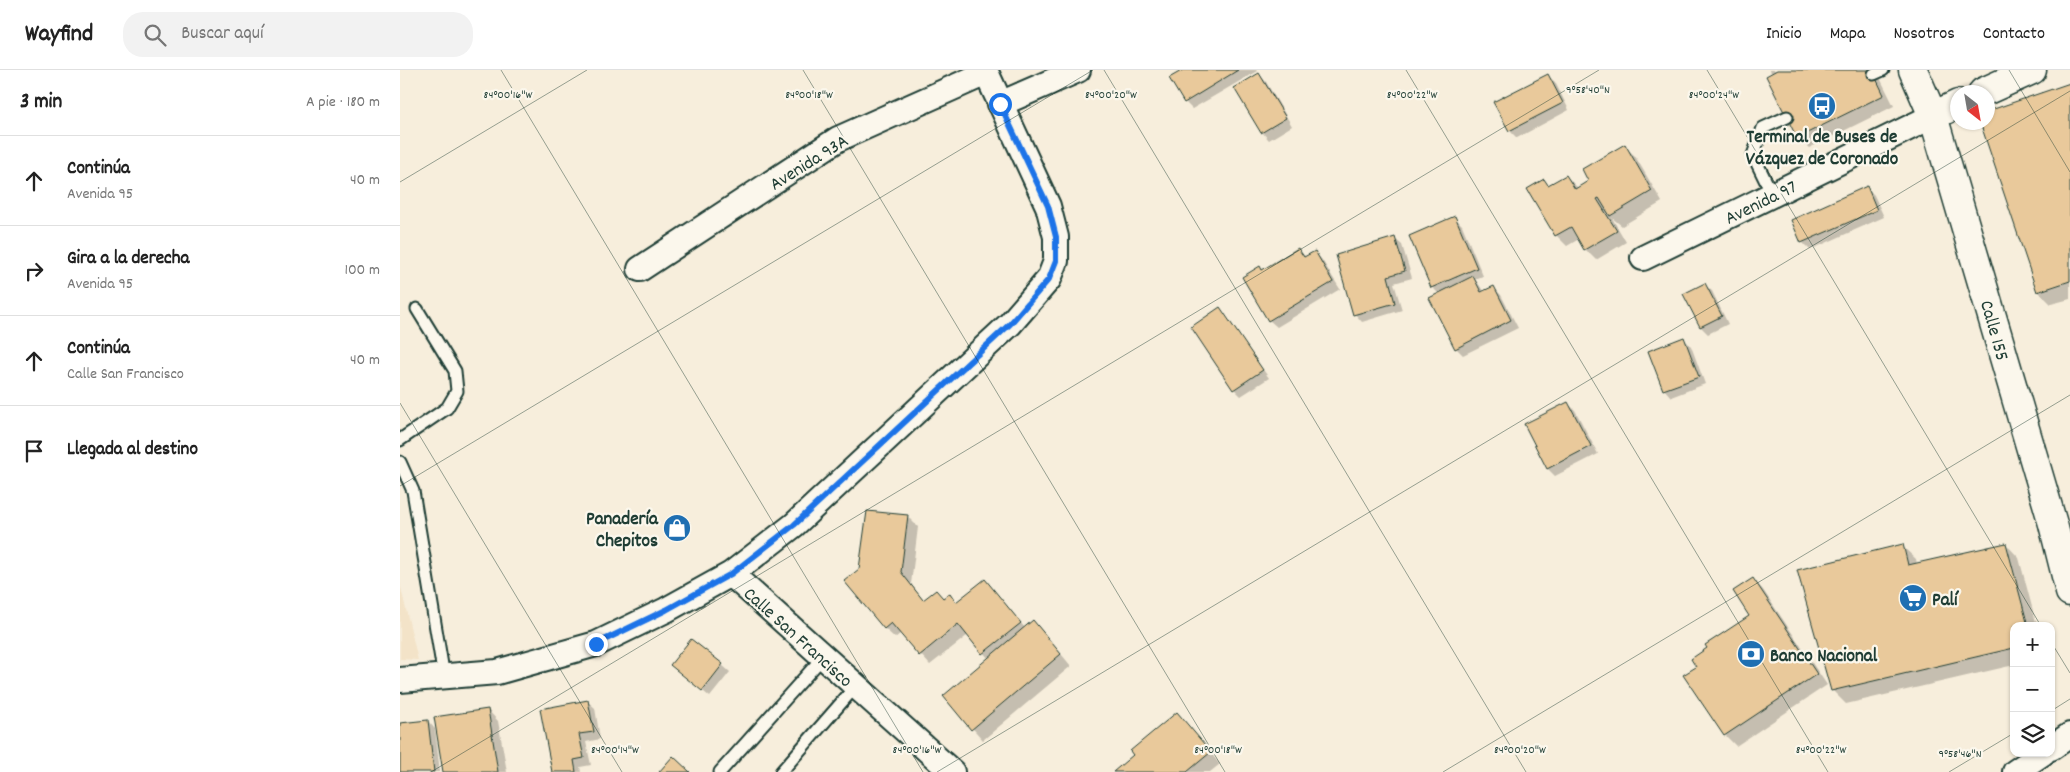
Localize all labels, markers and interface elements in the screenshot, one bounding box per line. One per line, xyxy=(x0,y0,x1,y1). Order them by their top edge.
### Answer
search box xyxy=(123,12,473,57)
text: Wayfind xyxy=(25,18,93,52)
icon: search xyxy=(141,21,169,49)
text: Buscar aquí xyxy=(181,21,263,48)
text: Inicio xyxy=(1766,22,1802,47)
text: Mapa xyxy=(1830,22,1865,47)
text: Nosotros xyxy=(1893,22,1955,47)
text: Contacto xyxy=(1983,22,2045,47)
text: 9°58'40"N xyxy=(1566,82,1610,99)
north arrow xyxy=(1950,85,1995,130)
text: 84°00'16"W xyxy=(484,87,532,104)
text: 84°00'18"W xyxy=(785,87,833,104)
text: 84°00'20"W xyxy=(1085,87,1137,104)
text: 84°00'22"W xyxy=(1387,87,1437,104)
text: 84°00'24"W xyxy=(1689,87,1739,104)
text: 3 min xyxy=(20,88,62,118)
text: A pie · 180 m xyxy=(306,91,380,114)
bus stop icon: Terminal de Buses de Vázquez de Coronado xyxy=(1807,91,1837,121)
route start xyxy=(989,93,1012,116)
place label: Terminal de Buses de Vázquez de Coronado xyxy=(1746,125,1899,174)
street label: Avenida 93A xyxy=(765,129,855,199)
text: Continúa xyxy=(67,156,130,183)
icon: ahead xyxy=(20,167,48,195)
text: 40 m xyxy=(350,169,380,192)
street label: Avenida 97 xyxy=(1721,175,1802,233)
text: Avenida 95 xyxy=(67,183,133,206)
text: Gira a la derecha xyxy=(67,246,189,273)
icon: right xyxy=(20,257,48,285)
text: 100 m xyxy=(344,259,380,282)
text: Avenida 95 xyxy=(67,273,133,296)
street label: Calle 155 xyxy=(1971,298,2014,364)
text: Continúa xyxy=(67,336,130,363)
icon: ahead xyxy=(20,347,48,375)
text: 40 m xyxy=(350,349,380,372)
text: Calle San Francisco xyxy=(67,363,184,386)
icon: arrive xyxy=(20,437,48,465)
text: Llegada al destino xyxy=(67,437,198,464)
place label: Panadería Chepitos xyxy=(586,507,659,556)
shop icon: Panadería Chepitos xyxy=(662,513,692,543)
street label: Calle San Francisco xyxy=(736,582,857,695)
supermarket icon: Palí xyxy=(1898,583,1928,613)
place label: Palí xyxy=(1932,588,1960,615)
map controls xyxy=(2010,622,2055,757)
button: + xyxy=(2010,622,2055,667)
route end xyxy=(585,633,608,656)
bank icon: Banco Nacional xyxy=(1736,639,1766,669)
place label: Banco Nacional xyxy=(1770,644,1878,671)
button: − xyxy=(2010,667,2055,712)
button: layers xyxy=(2010,712,2055,757)
text: 84°00'14"W xyxy=(591,742,639,759)
text: 84°00'16"W xyxy=(893,742,941,759)
text: 84°00'18"W xyxy=(1194,742,1242,759)
text: 84°00'20"W xyxy=(1494,742,1546,759)
text: 84°00'22"W xyxy=(1796,742,1846,759)
text: 9°58'46"N xyxy=(1938,746,1982,763)

